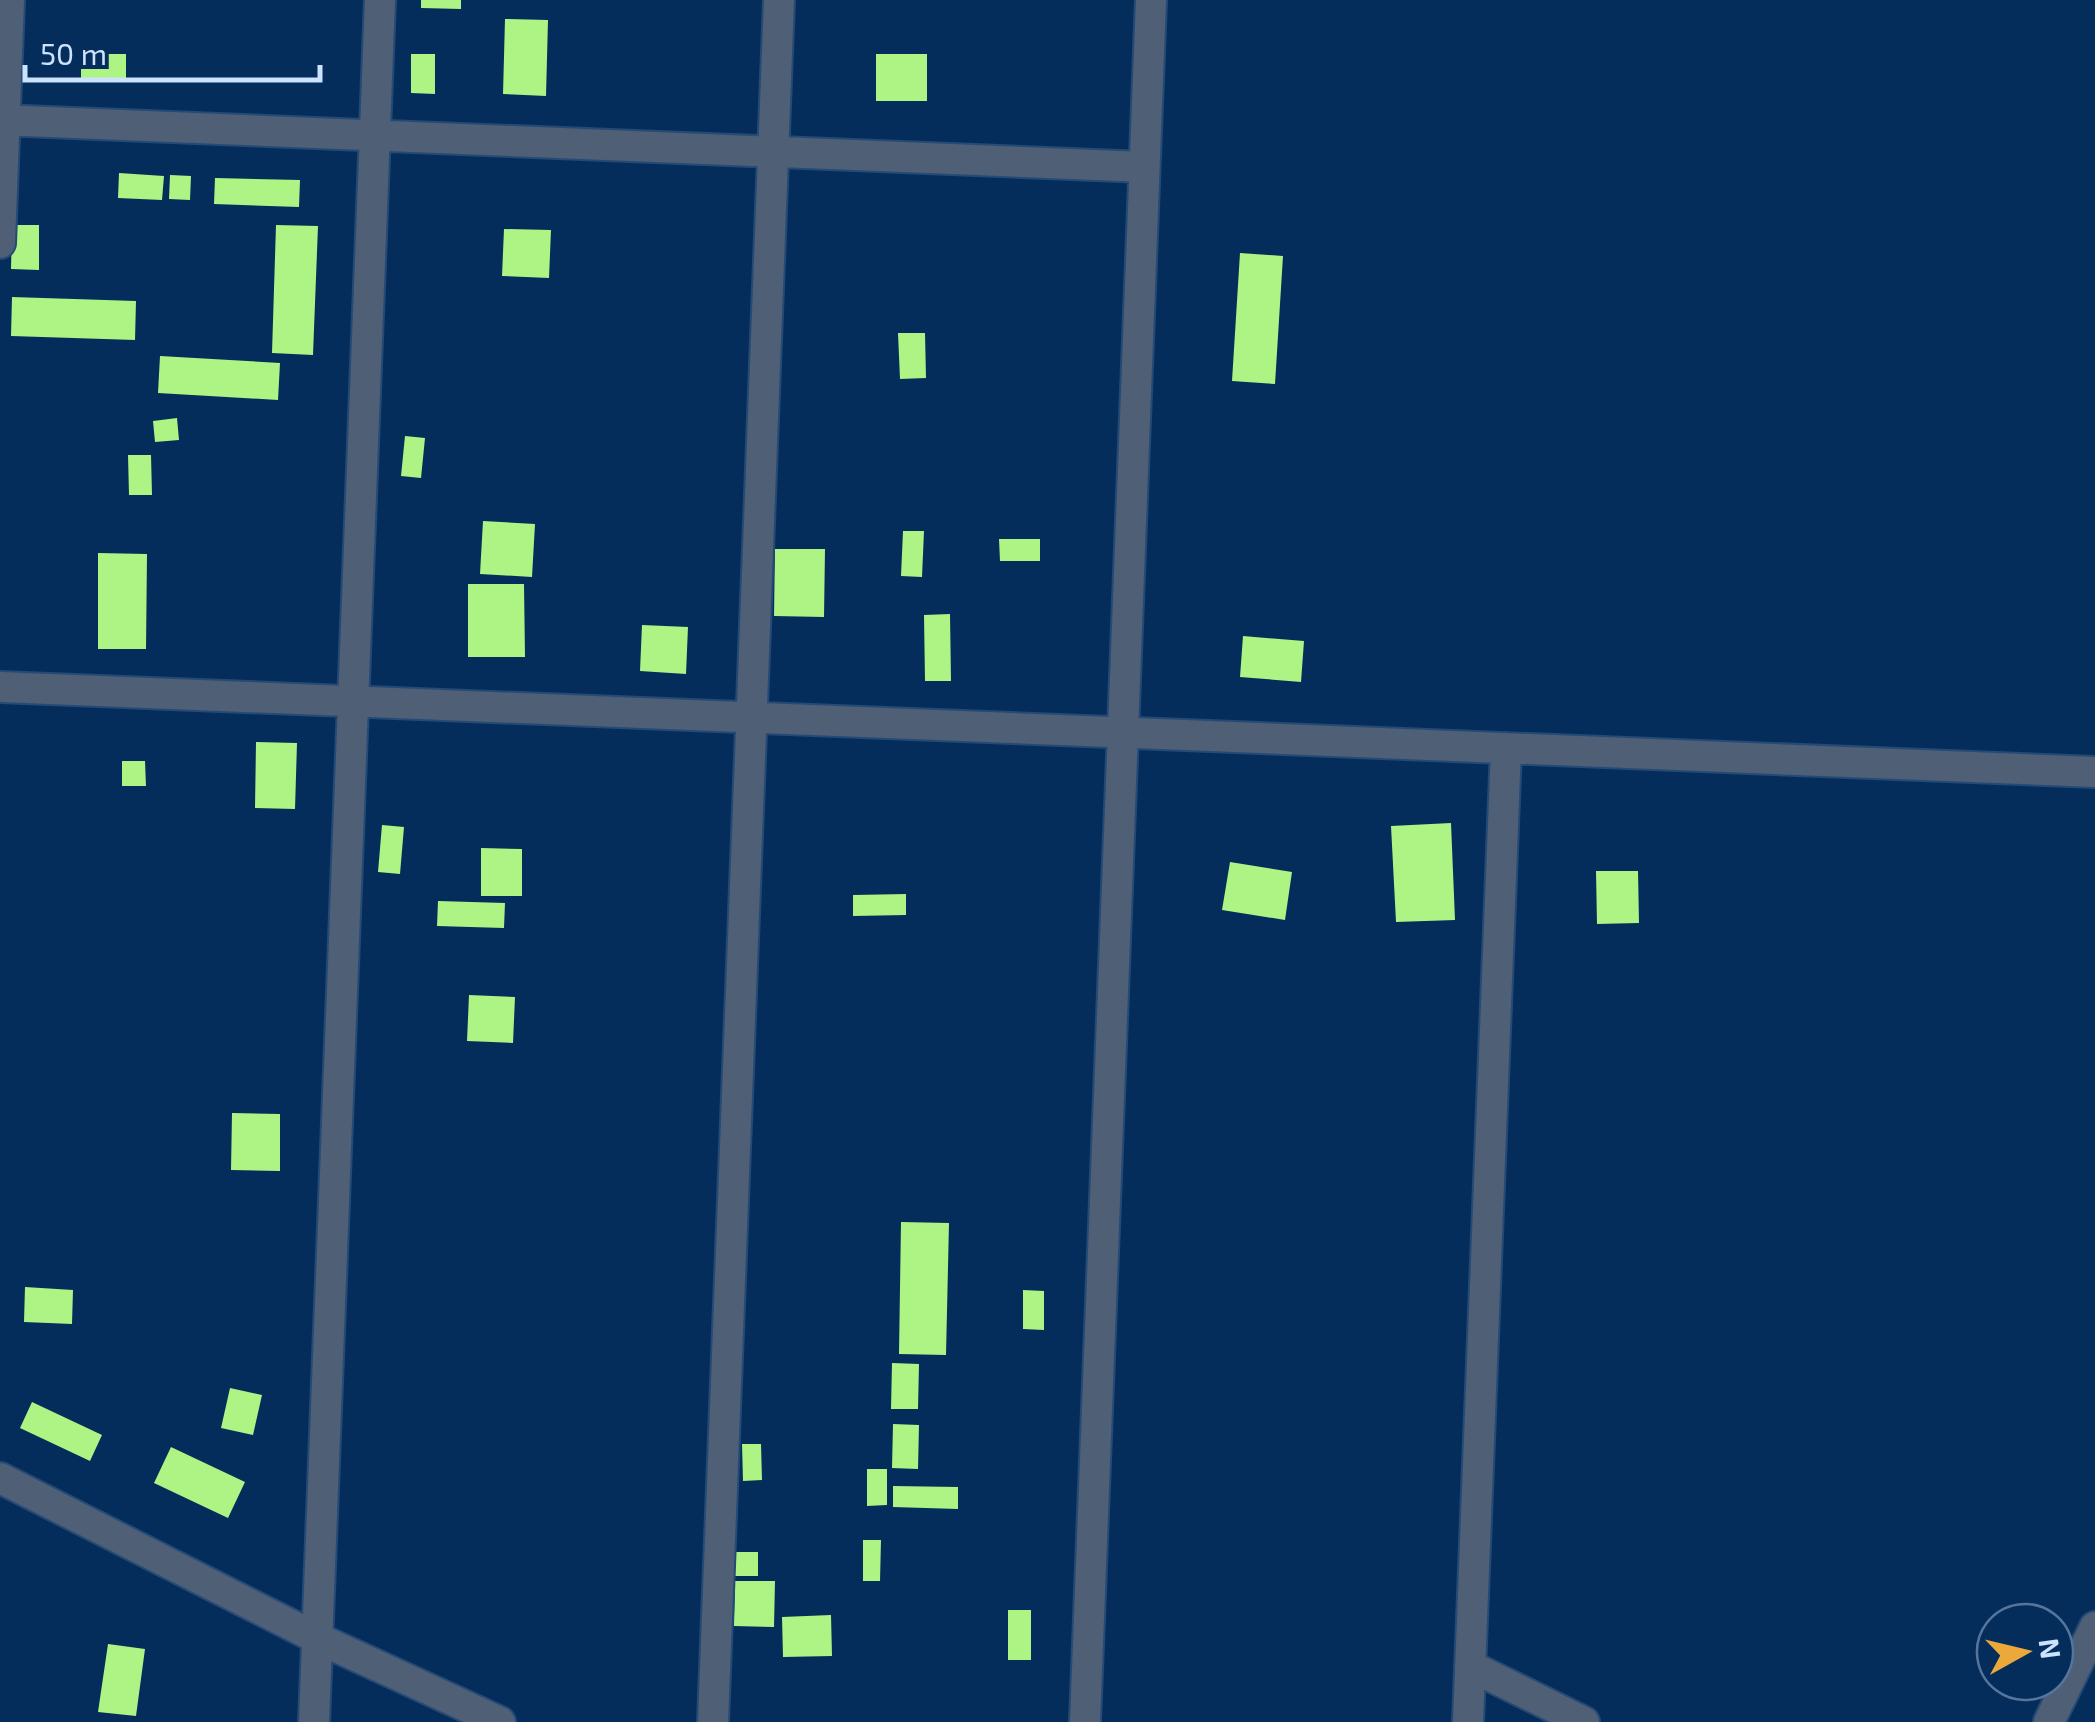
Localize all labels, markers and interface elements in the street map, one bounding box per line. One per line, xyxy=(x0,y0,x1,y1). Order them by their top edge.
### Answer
scale bar xyxy=(25,20,320,82)
text: 50 m xyxy=(40,35,107,71)
north arrow xyxy=(1975,1602,2075,1702)
text: N xyxy=(2033,1636,2069,1661)

